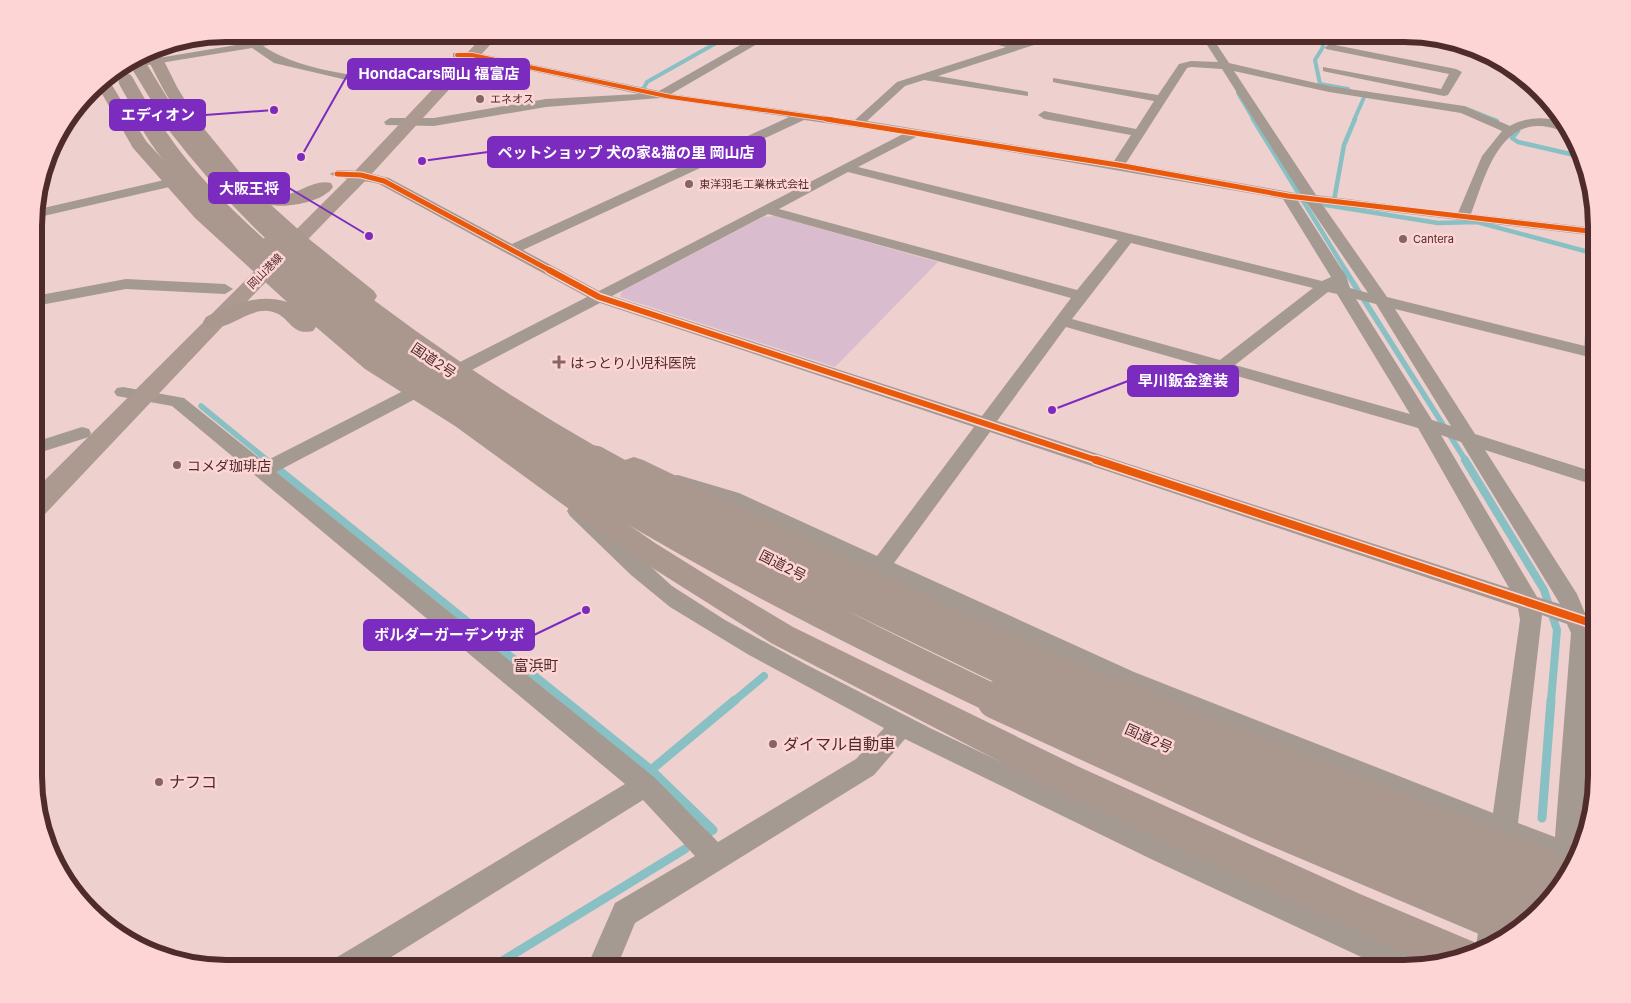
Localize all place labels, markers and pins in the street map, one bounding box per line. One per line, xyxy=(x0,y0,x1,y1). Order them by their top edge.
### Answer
callout: HondaCars岡山 福富店 xyxy=(348,59,529,89)
place label: エネオス xyxy=(490,92,534,106)
marker: エネオス xyxy=(474,93,486,105)
callout: エディオン xyxy=(110,100,205,130)
callout: ペットショップ 犬の家&猫の里 岡山店 xyxy=(488,137,765,167)
callout: 大阪王将 xyxy=(209,173,289,203)
place label: 東洋羽毛工業株式会社 xyxy=(699,177,809,191)
marker: 東洋羽毛工業株式会社 xyxy=(683,178,695,190)
place label: Cantera xyxy=(1413,232,1454,246)
marker: Cantera xyxy=(1397,233,1409,245)
place label: はっとり小児科医院 xyxy=(570,354,696,371)
marker: はっとり小児科医院 xyxy=(552,355,566,369)
callout: 早川鈑金塗装 xyxy=(1128,366,1238,396)
place label: コメダ珈琲店 xyxy=(187,457,271,474)
marker: コメダ珈琲店 xyxy=(171,459,183,471)
callout: ボルダーガーデンサボ xyxy=(364,620,534,650)
place label: ダイマル自動車 xyxy=(783,734,895,754)
marker: ダイマル自動車 xyxy=(767,738,779,750)
place label: ナフコ xyxy=(169,772,217,792)
marker: ナフコ xyxy=(153,776,165,788)

